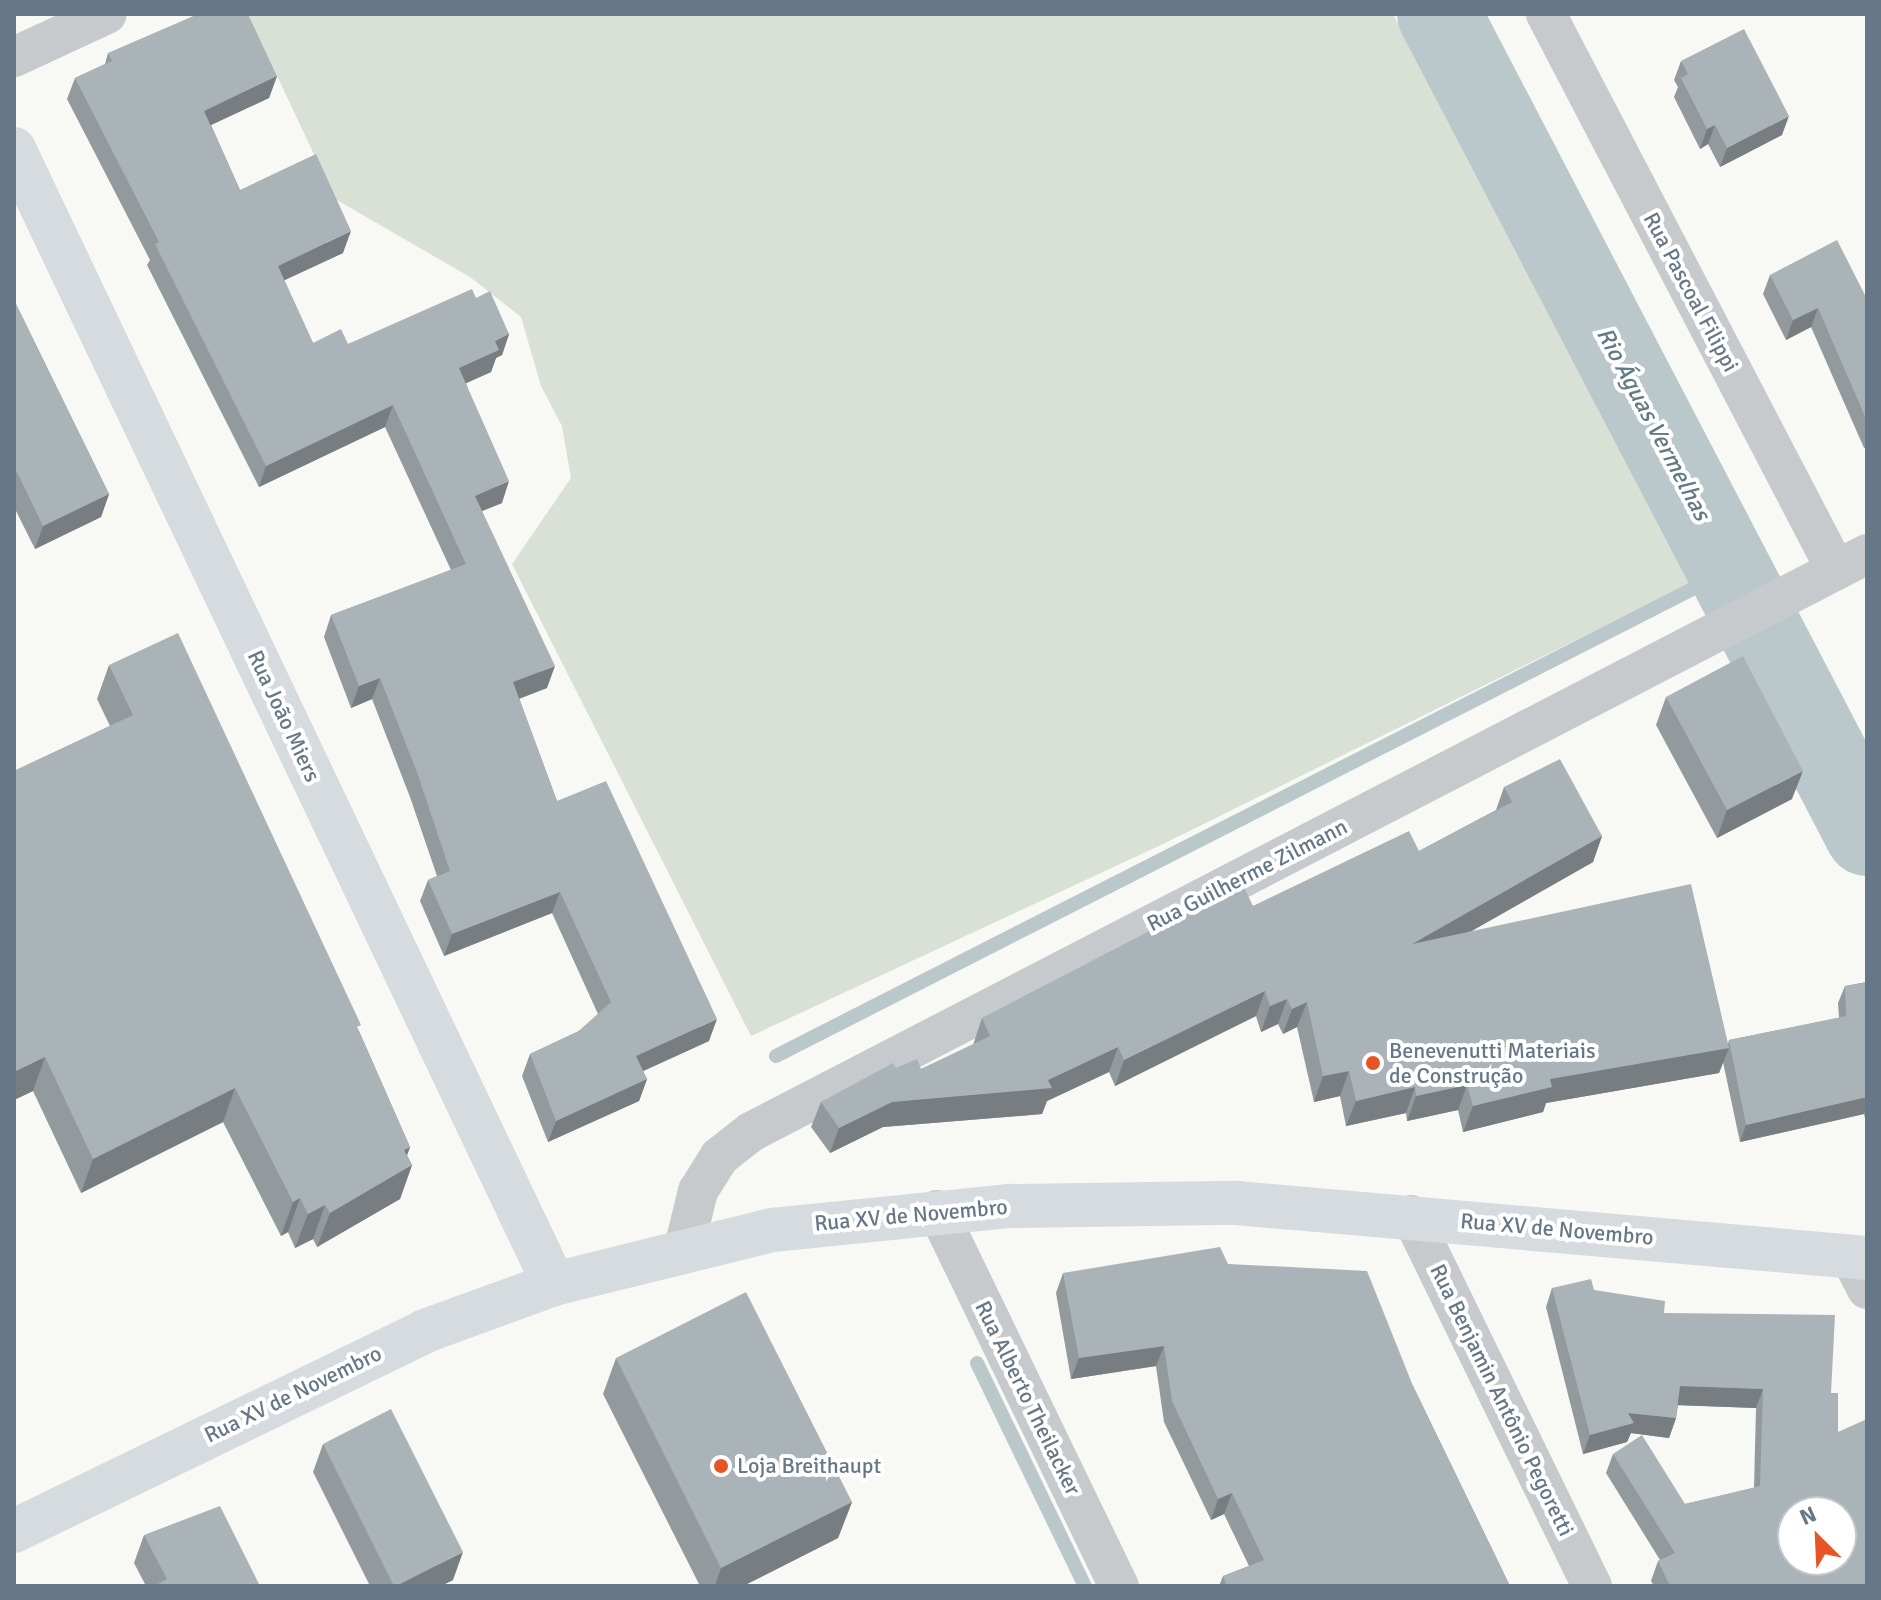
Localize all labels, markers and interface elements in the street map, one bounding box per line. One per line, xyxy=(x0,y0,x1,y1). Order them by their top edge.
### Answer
street label: Rua Pascoal Filippi xyxy=(1638,208,1744,376)
water label: Rio Águas Vermelhas xyxy=(1590,323,1716,525)
street label: Rua João Miers xyxy=(242,646,326,786)
street label: Rua Guilherme Zilmann xyxy=(1142,813,1352,937)
place label: Benevenutti Materiais de Construção xyxy=(1389,1037,1596,1088)
marker: Benevenutti Materiais de Construção xyxy=(1364,1054,1382,1072)
street label: Rua XV de Novembro xyxy=(813,1193,1009,1237)
street label: Rua XV de Novembro xyxy=(1459,1207,1655,1251)
street label: Rua Benjamin Antônio Pegoretti xyxy=(1424,1260,1580,1540)
street label: Rua Alberto Theilacker xyxy=(969,1297,1087,1499)
street label: Rua XV de Novembro xyxy=(200,1340,386,1448)
place label: Loja Breithaupt xyxy=(737,1453,881,1479)
marker: Loja Breithaupt xyxy=(712,1457,730,1475)
north arrow xyxy=(1777,1496,1857,1576)
text: N xyxy=(1795,1500,1820,1531)

